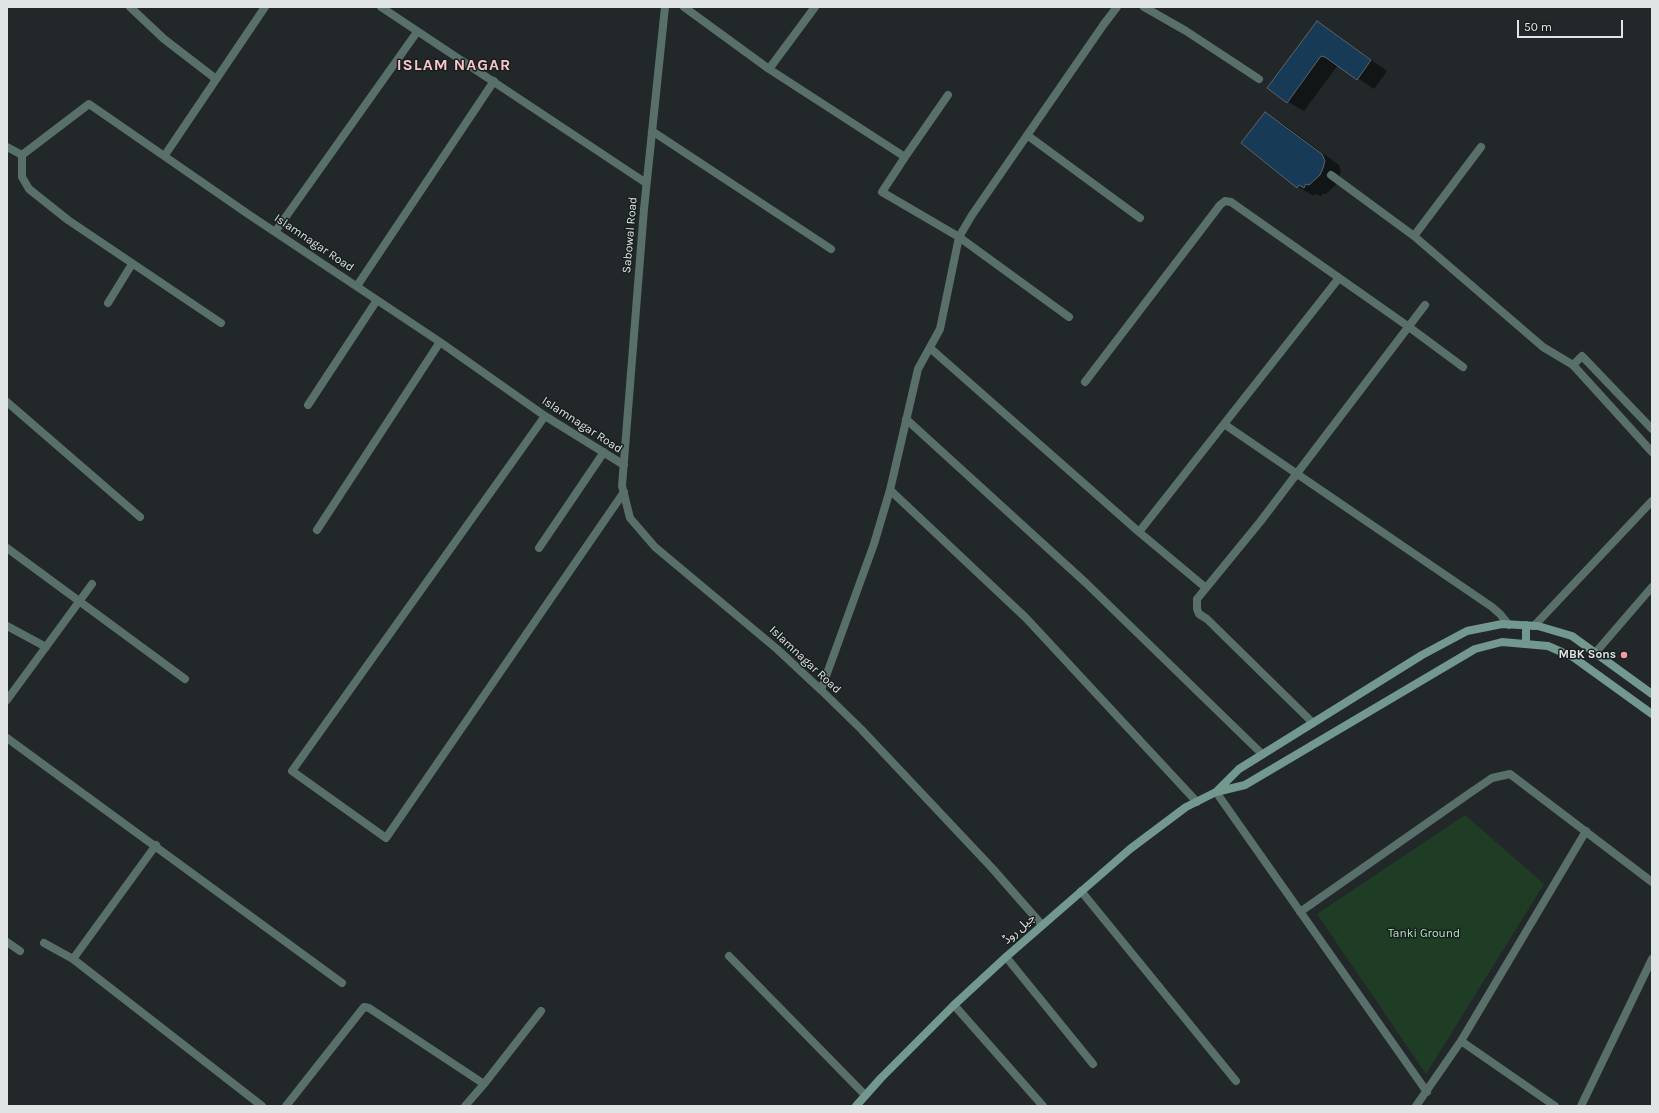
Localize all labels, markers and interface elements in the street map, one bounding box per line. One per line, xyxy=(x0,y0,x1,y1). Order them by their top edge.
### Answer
scale bar xyxy=(1519,12,1625,38)
text: 50 m xyxy=(1524,20,1552,34)
district label: ISLAM NAGAR xyxy=(397,55,511,75)
street label: Sabowal Road xyxy=(619,196,641,274)
street label: Islamnagar Road xyxy=(271,211,357,275)
street label: Islamnagar Road xyxy=(539,394,625,456)
street label: Islamnagar Road xyxy=(766,623,844,697)
place label: MBK Sons xyxy=(1559,648,1616,662)
marker: MBK Sons xyxy=(1619,650,1629,660)
street label: جیل روڈ xyxy=(1000,911,1038,947)
park label: Tanki Ground xyxy=(1388,927,1460,941)

